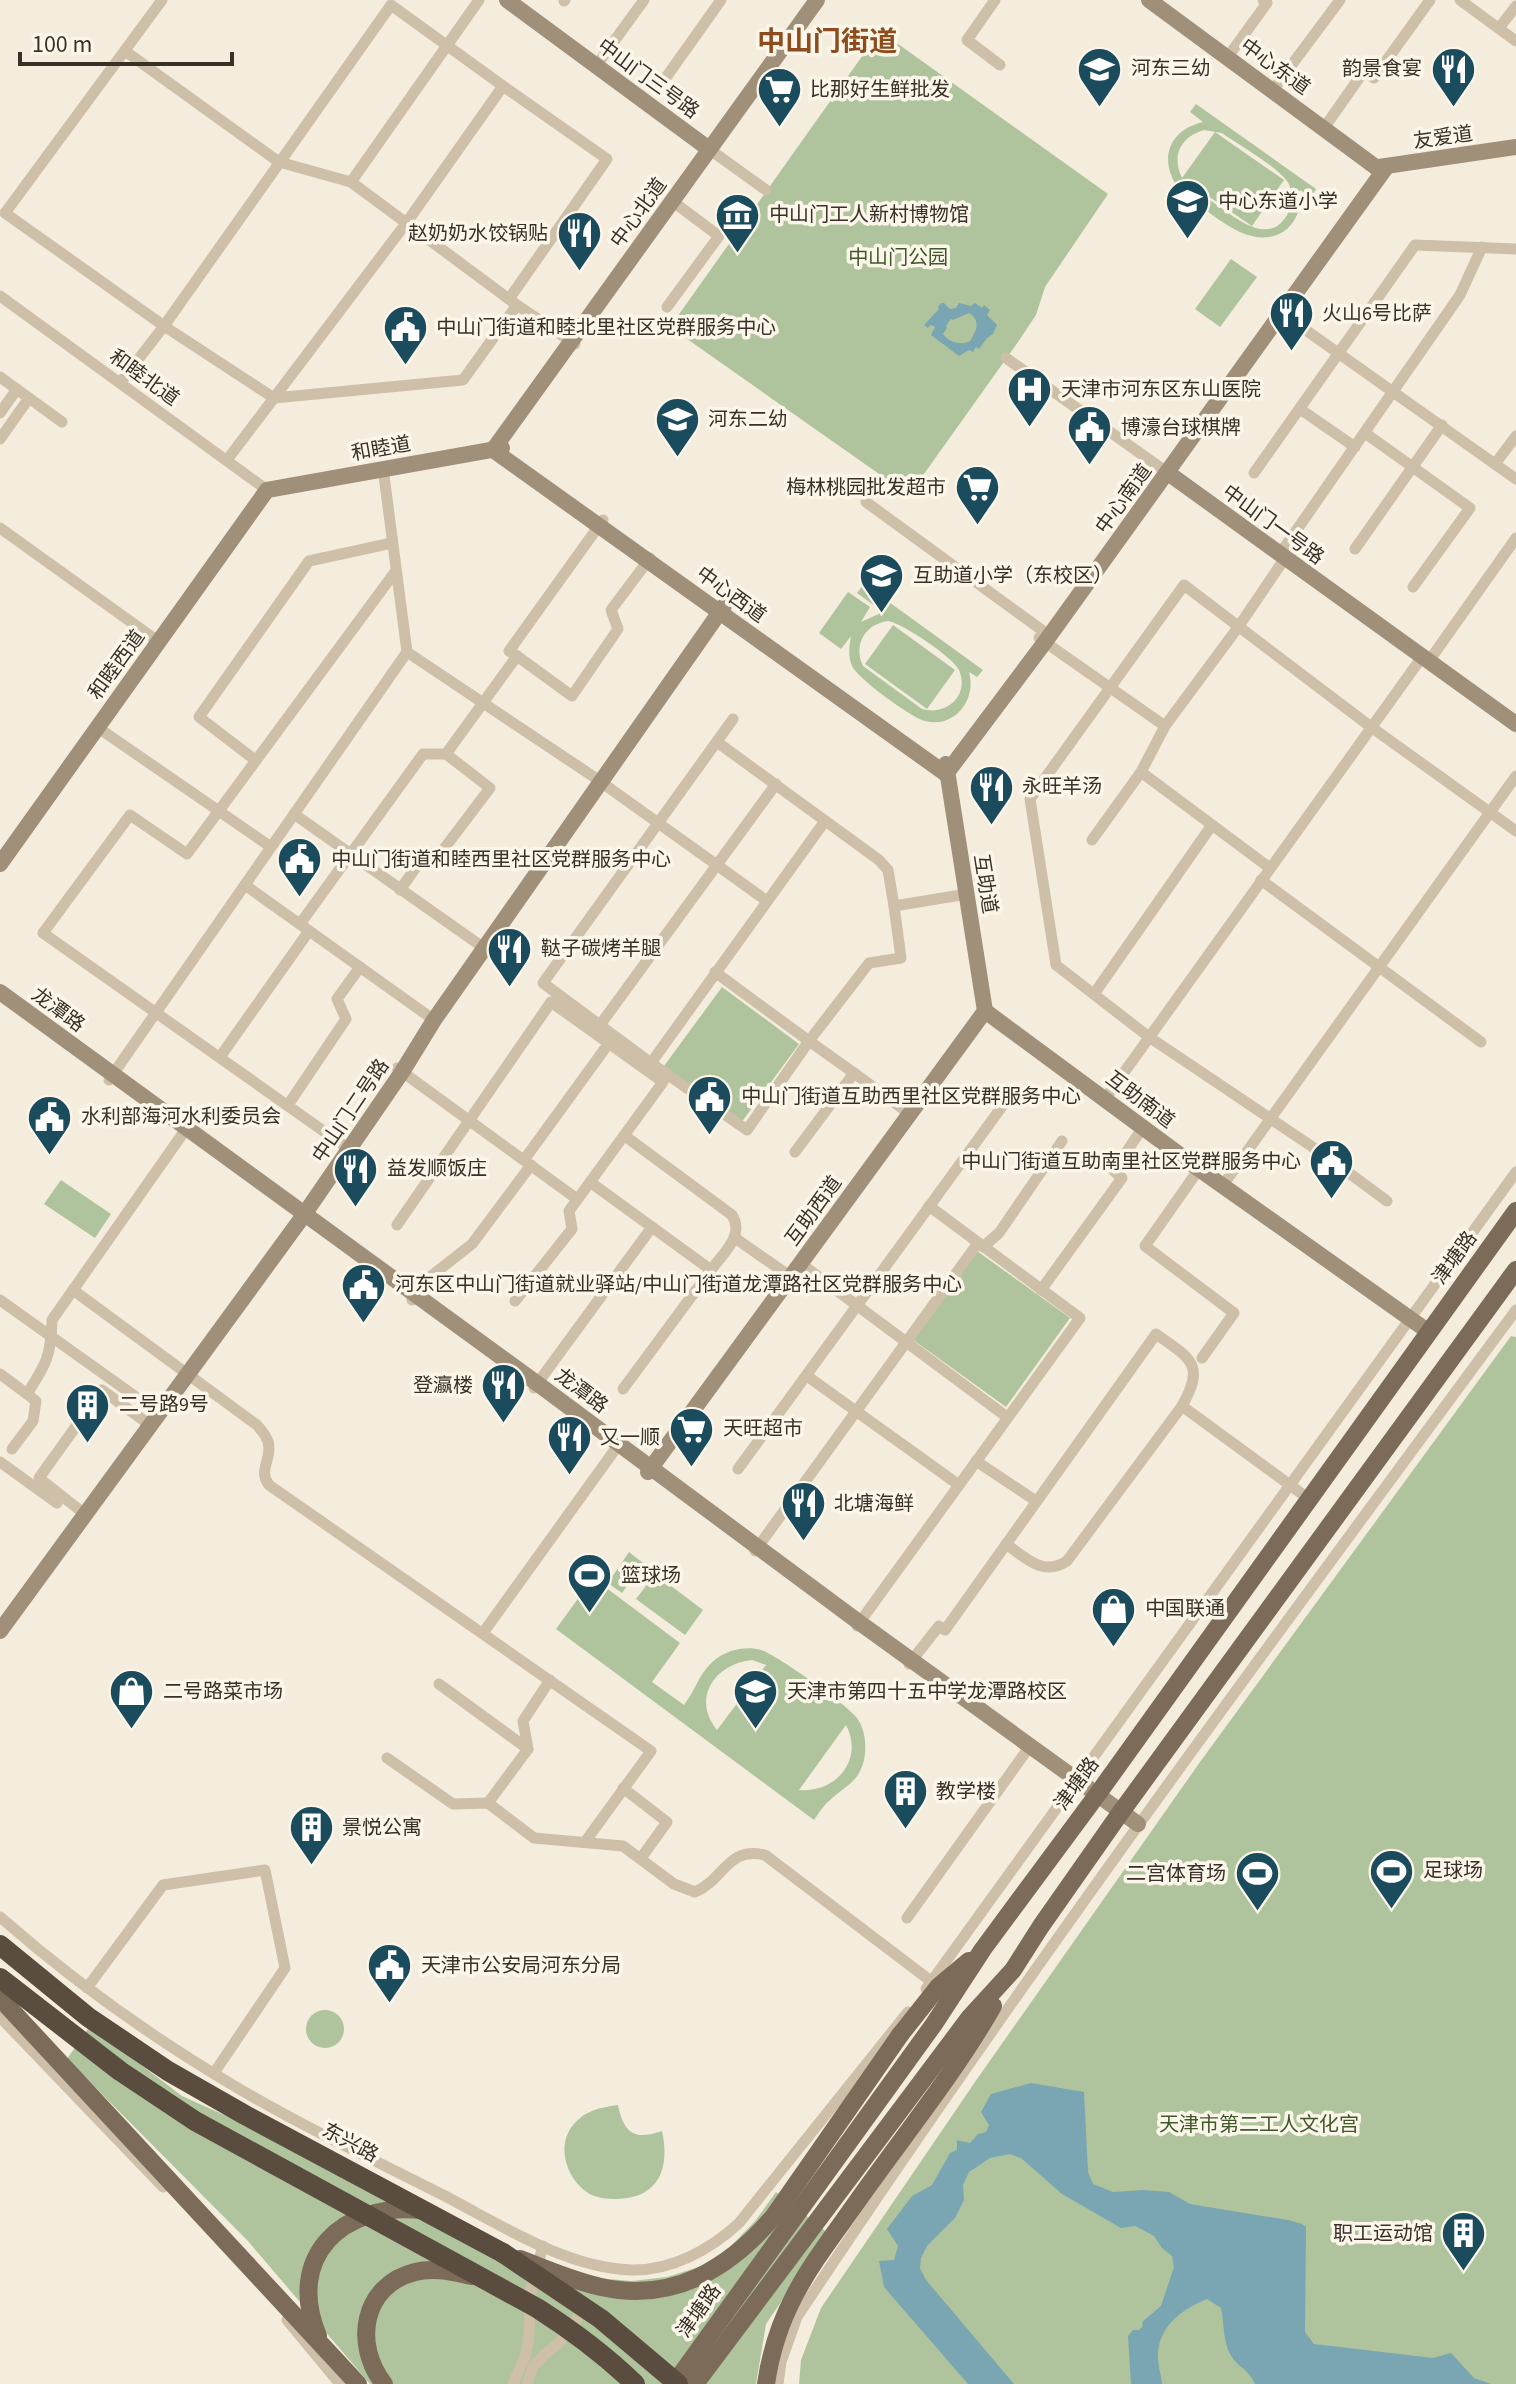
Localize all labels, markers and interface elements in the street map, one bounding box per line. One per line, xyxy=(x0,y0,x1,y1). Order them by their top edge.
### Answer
scale bar xyxy=(20,16,232,66)
district label: 中山门街道 xyxy=(757,22,897,62)
text: 100 m xyxy=(32,27,92,62)
street label: 中山门三号路 xyxy=(591,32,705,126)
street label: 中心东道 xyxy=(1234,32,1316,102)
school or university icon: 河东三幼 xyxy=(1076,45,1124,108)
restaurant icon: 韵景食宴 xyxy=(1429,45,1477,108)
place label: 河东三幼 xyxy=(1131,55,1211,83)
place label: 韵景食宴 xyxy=(1342,55,1422,83)
supermarket icon: 比那好生鲜批发 xyxy=(755,66,803,129)
place label: 比那好生鲜批发 xyxy=(810,76,950,104)
street label: 友爱道 xyxy=(1411,120,1475,156)
street label: 中心北道 xyxy=(604,172,674,254)
school or university icon: 中心东道小学 xyxy=(1163,178,1211,241)
place label: 中心东道小学 xyxy=(1218,188,1338,216)
museum icon: 中山门工人新村博物馆 xyxy=(714,191,762,254)
place label: 中山门工人新村博物馆 xyxy=(769,201,969,229)
restaurant icon: 赵奶奶水饺锅贴 xyxy=(555,210,603,273)
place label: 赵奶奶水饺锅贴 xyxy=(408,220,548,248)
park label: 中山门公园 xyxy=(848,244,948,272)
restaurant icon: 火山6号比萨 xyxy=(1267,290,1315,353)
place label: 火山6号比萨 xyxy=(1322,300,1432,328)
public building icon: 中山门街道和睦北里社区党群服务中心 xyxy=(381,304,429,367)
place label: 中山门街道和睦北里社区党群服务中心 xyxy=(436,314,776,342)
street label: 和睦北道 xyxy=(103,343,185,413)
hospital icon: 天津市河东区东山医院 xyxy=(1006,366,1054,429)
place label: 天津市河东区东山医院 xyxy=(1061,376,1261,404)
school or university icon: 河东二幼 xyxy=(653,396,701,459)
public building icon: 博濠台球棋牌 xyxy=(1066,404,1114,467)
place label: 河东二幼 xyxy=(708,406,788,434)
place label: 博濠台球棋牌 xyxy=(1121,414,1241,442)
street label: 和睦道 xyxy=(349,430,413,468)
street label: 中心南道 xyxy=(1089,458,1159,540)
supermarket icon: 梅林桃园批发超市 xyxy=(953,464,1001,527)
place label: 梅林桃园批发超市 xyxy=(786,474,946,502)
street label: 中山门一号路 xyxy=(1216,478,1330,572)
school or university icon: 互助道小学（东校区） xyxy=(858,552,906,615)
street label: 中心西道 xyxy=(690,560,772,630)
place label: 互助道小学（东校区） xyxy=(913,562,1113,590)
street label: 和睦西道 xyxy=(82,624,152,706)
restaurant icon: 永旺羊汤 xyxy=(967,763,1015,826)
place label: 永旺羊汤 xyxy=(1022,773,1102,801)
public building icon: 中山门街道和睦西里社区党群服务中心 xyxy=(276,836,324,899)
place label: 中山门街道和睦西里社区党群服务中心 xyxy=(331,846,671,874)
street label: 互助道 xyxy=(966,852,1004,916)
restaurant icon: 鞑子碳烤羊腿 xyxy=(486,925,534,988)
place label: 鞑子碳烤羊腿 xyxy=(541,935,661,963)
street label: 龙潭路 xyxy=(26,981,90,1039)
street label: 中山门二号路 xyxy=(306,1053,396,1169)
street label: 互助南道 xyxy=(1100,1065,1180,1135)
public building icon: 中山门街道互助西里社区党群服务中心 xyxy=(686,1073,734,1136)
place label: 中山门街道互助西里社区党群服务中心 xyxy=(741,1083,1081,1111)
public building icon: 水利部海河水利委员会 xyxy=(26,1093,74,1156)
place label: 水利部海河水利委员会 xyxy=(81,1103,281,1131)
public building icon: 中山门街道互助南里社区党群服务中心 xyxy=(1308,1138,1356,1201)
restaurant icon: 益发顺饭庄 xyxy=(332,1145,380,1208)
place label: 中山门街道互助南里社区党群服务中心 xyxy=(961,1148,1301,1176)
place label: 益发顺饭庄 xyxy=(387,1155,487,1183)
street label: 互助西道 xyxy=(779,1170,849,1252)
street label: 津塘路 xyxy=(1426,1226,1484,1290)
public building icon: 河东区中山门街道就业驿站/中山门街道龙潭路社区党群服务中心 xyxy=(340,1261,388,1324)
place label: 河东区中山门街道就业驿站/中山门街道龙潭路社区党群服务中心 xyxy=(395,1271,962,1299)
restaurant icon: 登瀛楼 xyxy=(480,1362,528,1425)
street label: 龙潭路 xyxy=(549,1362,613,1420)
place label: 登瀛楼 xyxy=(413,1372,473,1400)
building icon: 二号路9号 xyxy=(64,1381,112,1444)
place label: 二号路9号 xyxy=(119,1391,209,1419)
supermarket icon: 天旺超市 xyxy=(668,1405,716,1468)
restaurant icon: 又一顺 xyxy=(545,1414,593,1477)
place label: 天旺超市 xyxy=(723,1415,803,1443)
place label: 又一顺 xyxy=(600,1424,660,1452)
restaurant icon: 北塘海鲜 xyxy=(779,1480,827,1543)
place label: 北塘海鲜 xyxy=(834,1490,914,1518)
sports icon: 篮球场 xyxy=(566,1552,614,1615)
place label: 篮球场 xyxy=(621,1562,681,1590)
shop icon: 中国联通 xyxy=(1090,1585,1138,1648)
place label: 中国联通 xyxy=(1145,1595,1225,1623)
shop icon: 二号路菜市场 xyxy=(108,1668,156,1731)
school or university icon: 天津市第四十五中学龙潭路校区 xyxy=(732,1668,780,1731)
place label: 二号路菜市场 xyxy=(163,1678,283,1706)
place label: 天津市第四十五中学龙潭路校区 xyxy=(787,1678,1067,1706)
street label: 津塘路 xyxy=(1048,1752,1106,1816)
building icon: 教学楼 xyxy=(881,1768,929,1831)
place label: 教学楼 xyxy=(936,1778,996,1806)
building icon: 景悦公寓 xyxy=(287,1804,335,1867)
place label: 景悦公寓 xyxy=(342,1814,422,1842)
sports icon: 足球场 xyxy=(1368,1847,1416,1910)
sports icon: 二宫体育场 xyxy=(1233,1850,1281,1913)
place label: 足球场 xyxy=(1423,1857,1483,1885)
place label: 二宫体育场 xyxy=(1126,1860,1226,1888)
public building icon: 天津市公安局河东分局 xyxy=(366,1942,414,2005)
place label: 天津市公安局河东分局 xyxy=(421,1952,621,1980)
park label: 天津市第二工人文化宫 xyxy=(1159,2111,1359,2139)
street label: 东兴路 xyxy=(317,2117,383,2169)
building icon: 职工运动馆 xyxy=(1440,2210,1488,2273)
place label: 职工运动馆 xyxy=(1333,2220,1433,2248)
street label: 津塘路 xyxy=(670,2278,728,2344)

